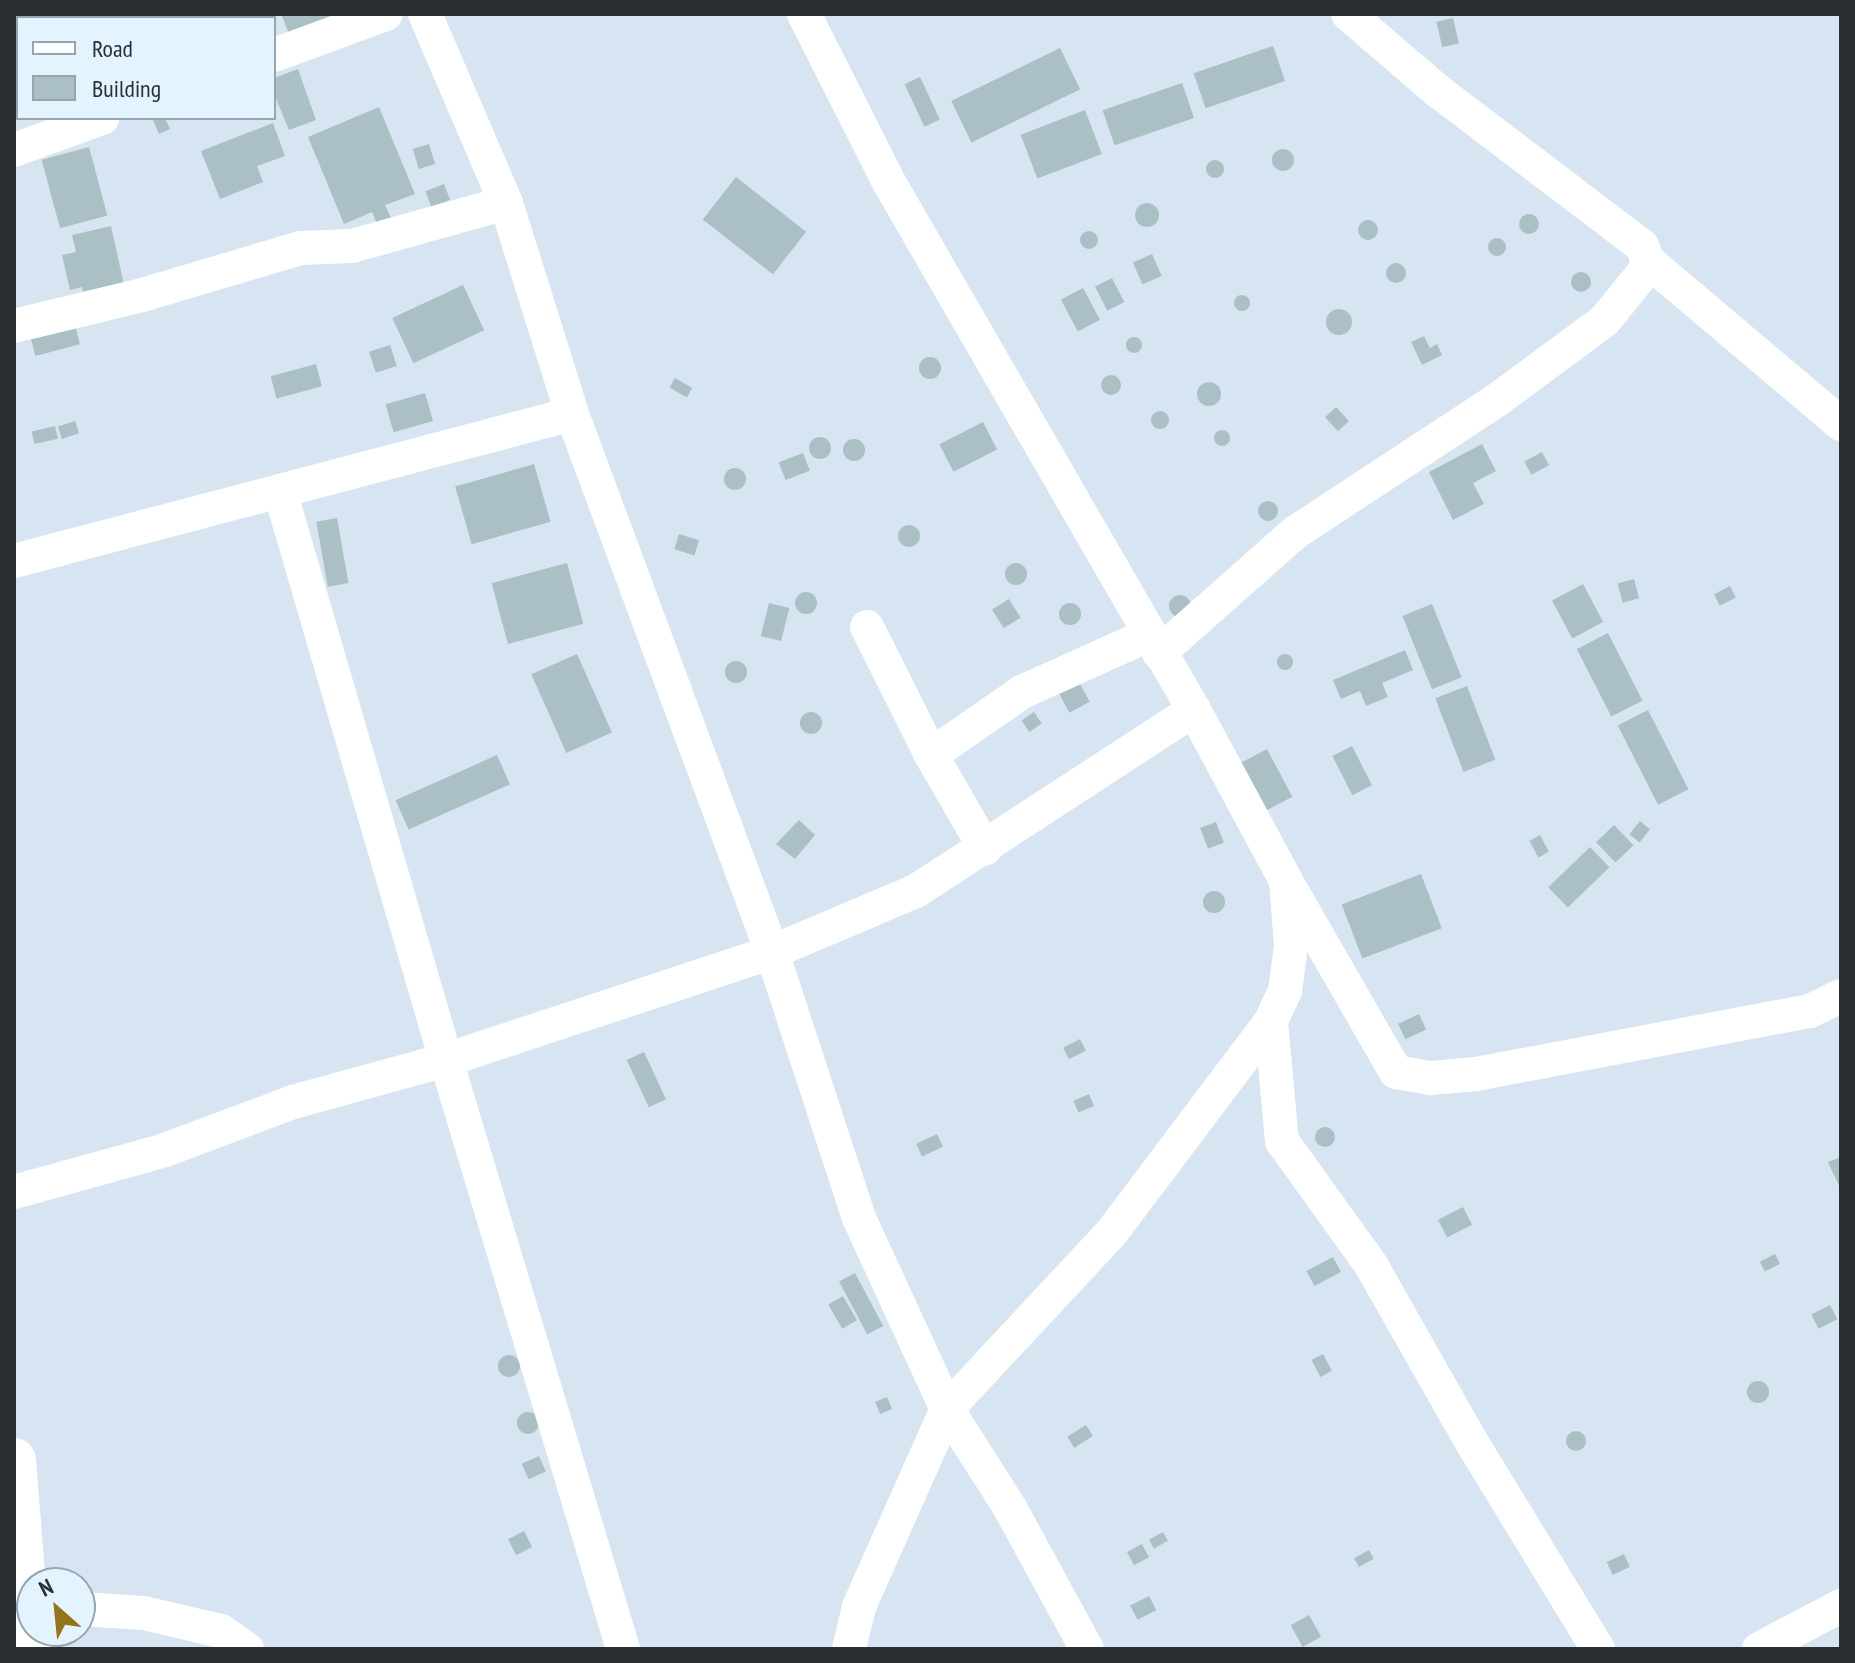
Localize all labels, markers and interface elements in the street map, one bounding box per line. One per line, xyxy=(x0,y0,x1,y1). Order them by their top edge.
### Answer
legend xyxy=(16,16,276,120)
text: Road xyxy=(92,33,133,64)
text: Building xyxy=(92,73,161,104)
north arrow xyxy=(16,1567,96,1647)
text: N xyxy=(34,1572,58,1603)

